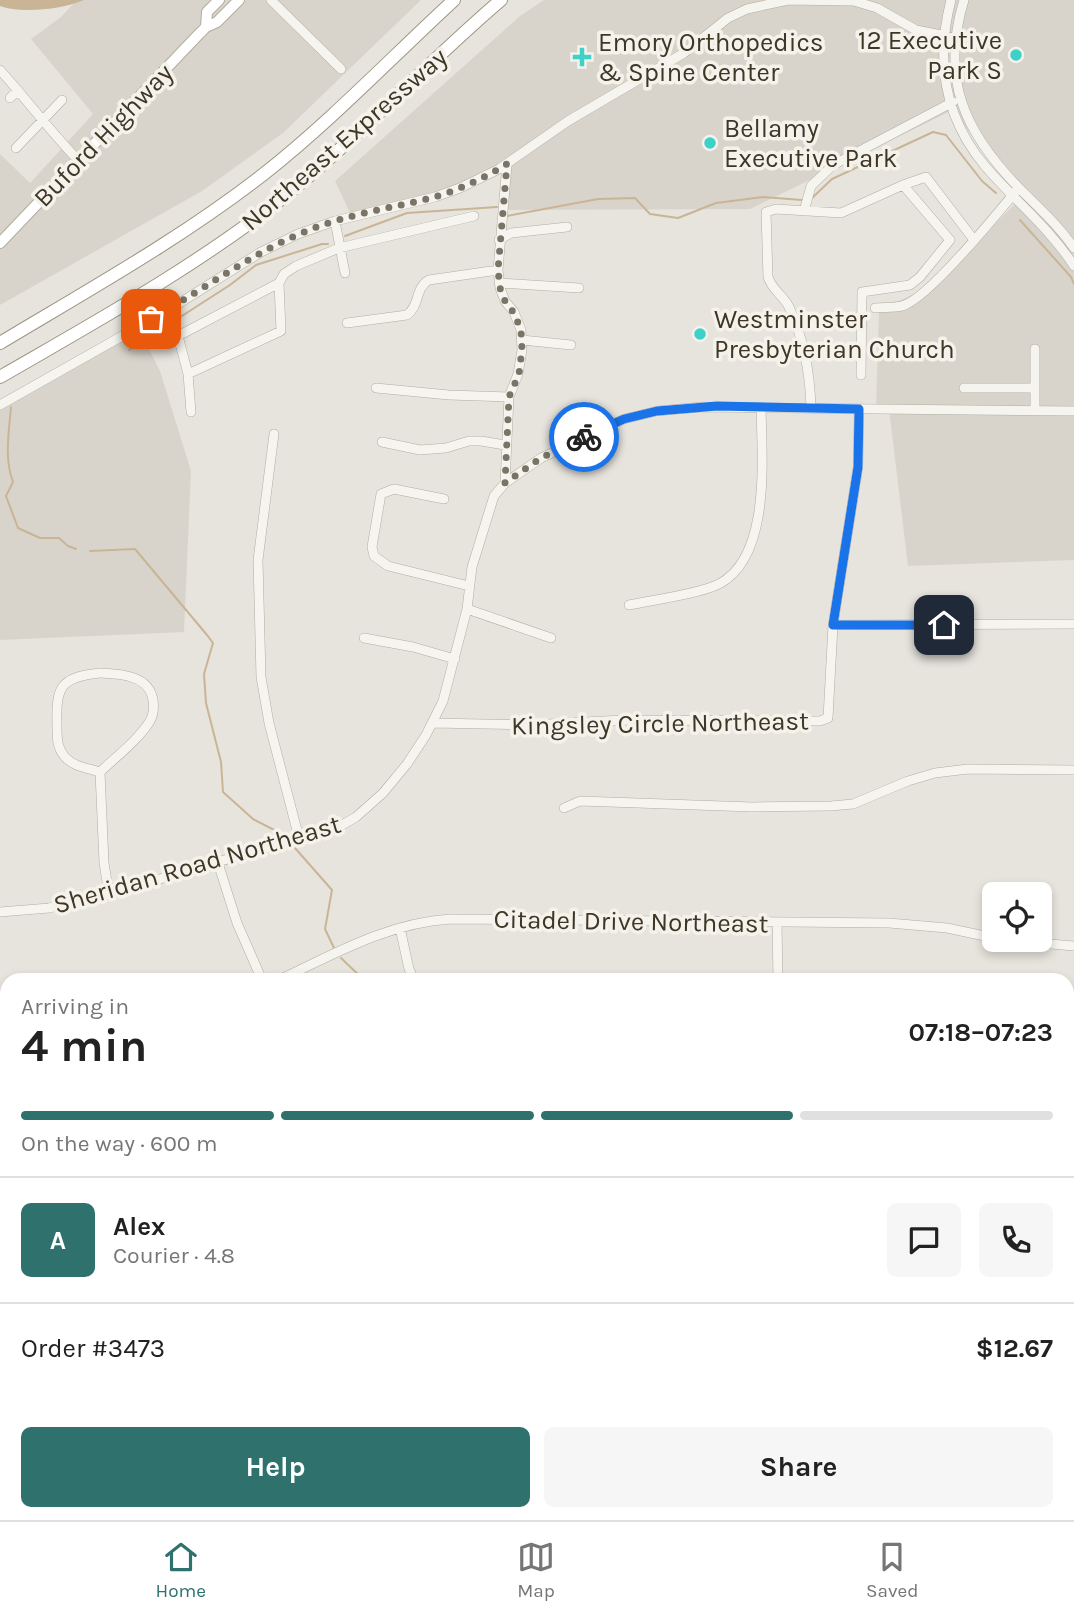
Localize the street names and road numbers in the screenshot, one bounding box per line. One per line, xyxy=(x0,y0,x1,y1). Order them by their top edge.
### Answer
street label: Northeast Expressway xyxy=(235,42,454,237)
street label: Buford Highway xyxy=(27,57,179,213)
street label: Kingsley Circle Northeast xyxy=(511,705,809,742)
street label: Sheridan Road Northeast xyxy=(50,809,345,920)
street label: Citadel Drive Northeast xyxy=(493,904,769,939)

